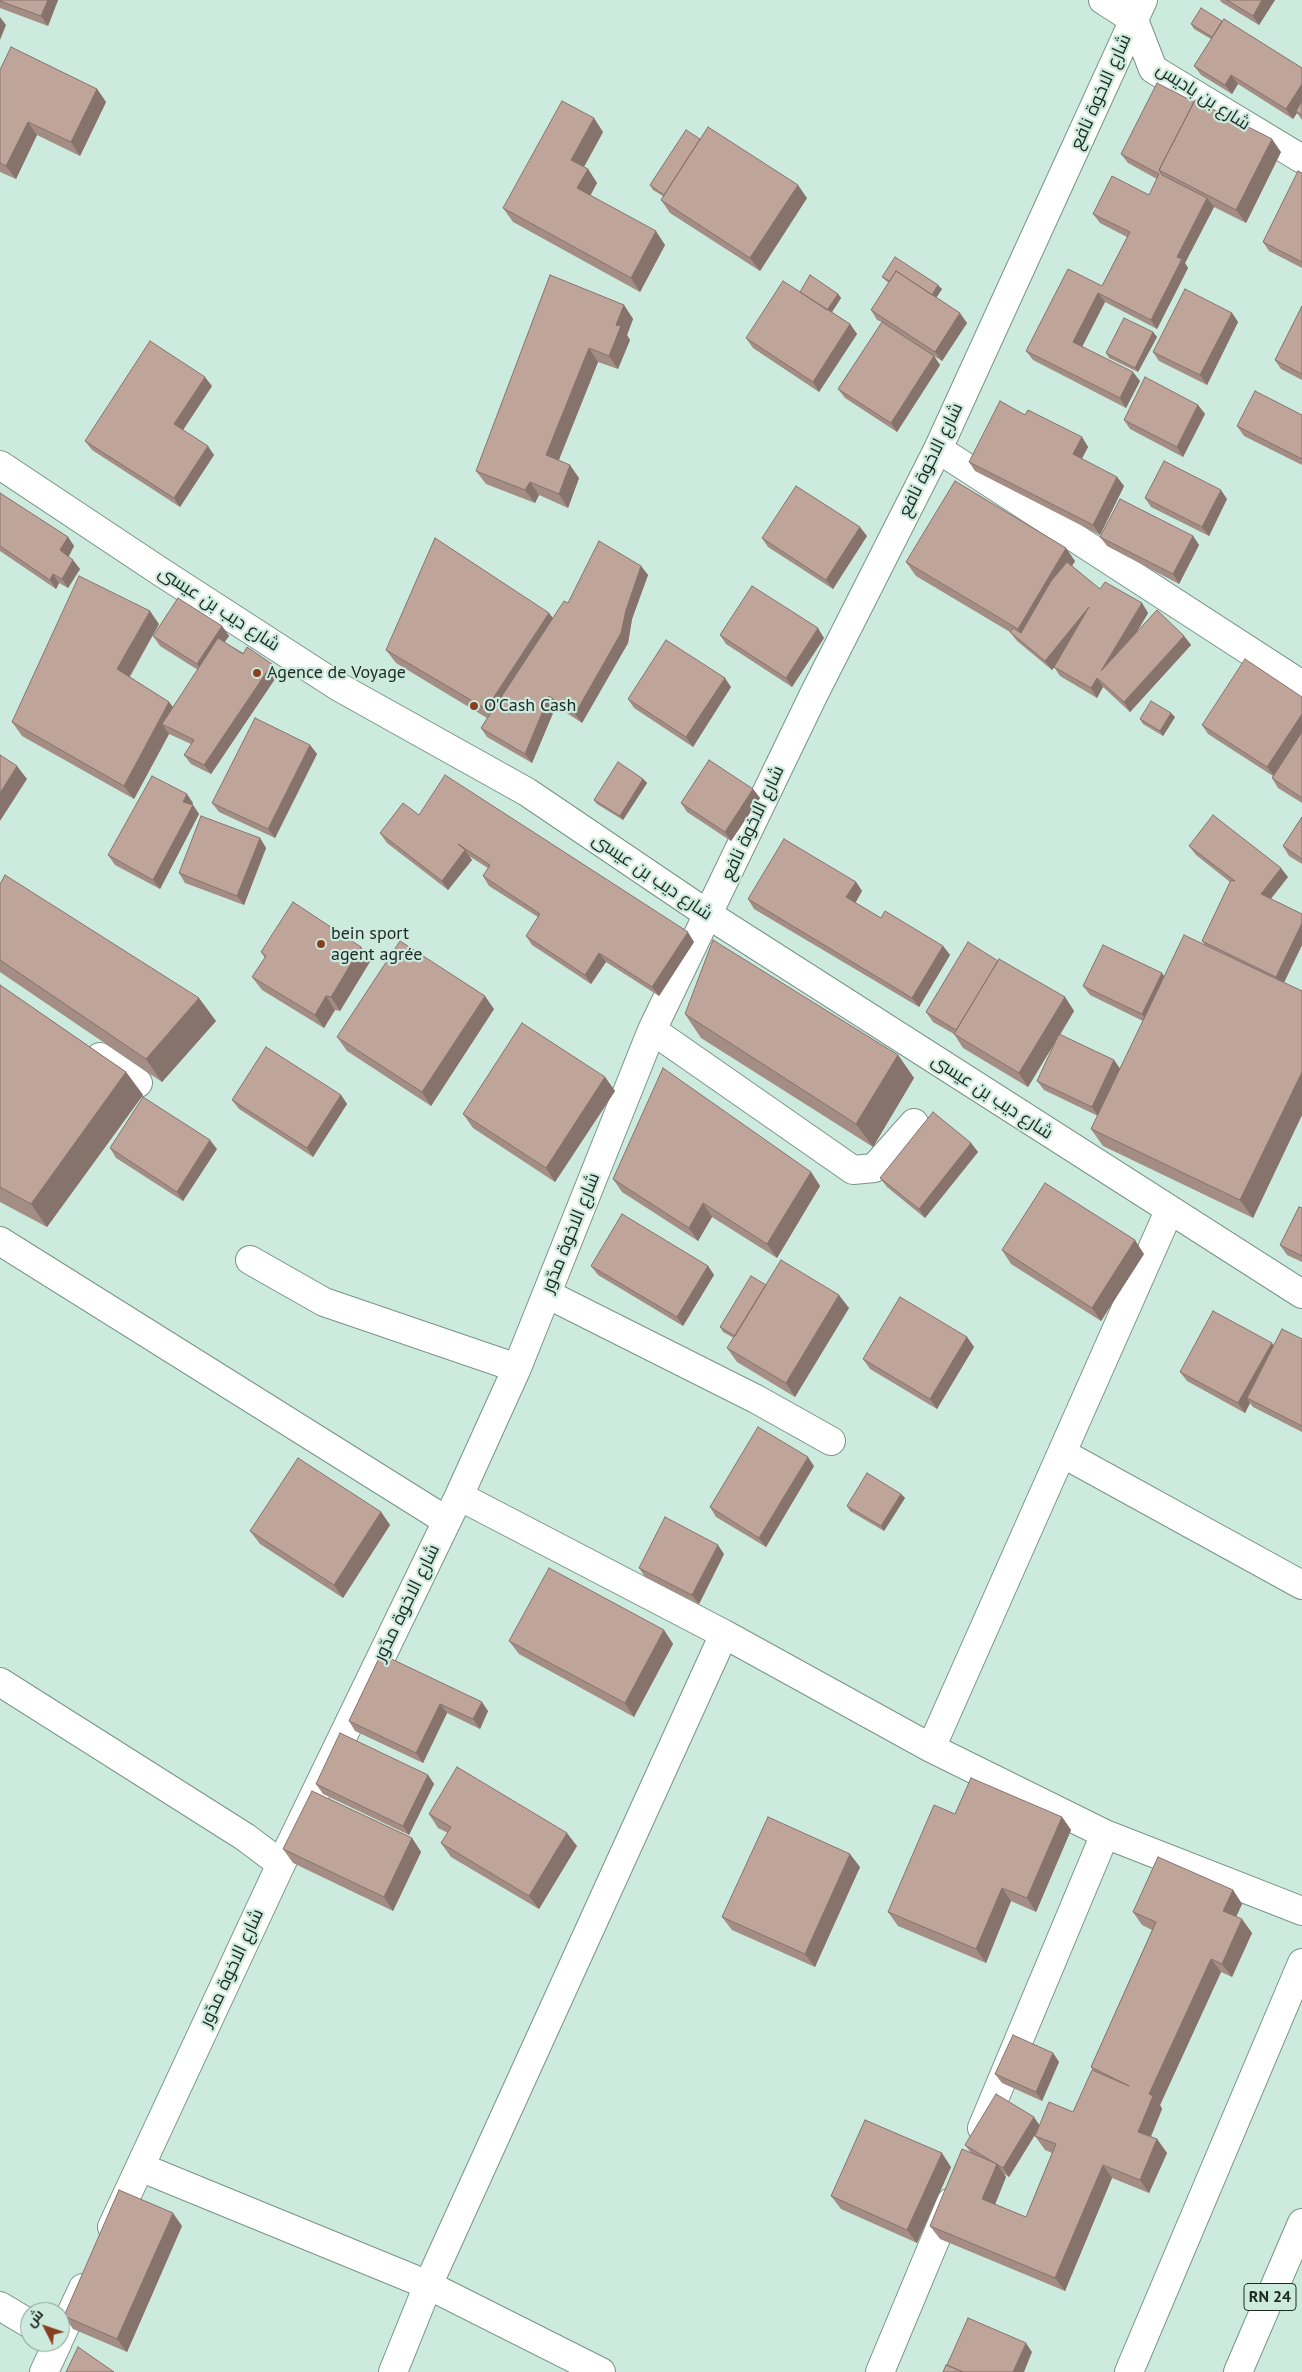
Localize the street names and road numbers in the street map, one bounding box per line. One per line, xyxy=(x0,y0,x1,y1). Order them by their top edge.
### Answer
street label: شارع الاخوة نافع xyxy=(1066,31,1136,153)
street label: شارع بن باديس xyxy=(1152,59,1254,135)
street label: شارع الاخوة نافع xyxy=(894,399,968,521)
street label: شارع ديب بن عيسى xyxy=(154,562,284,656)
street label: شارع الاخوة نافع xyxy=(717,762,789,884)
street label: شارع ديب بن عيسى xyxy=(588,829,716,925)
street label: شارع ديب بن عيسى xyxy=(927,1050,1057,1144)
street label: شارع الاخوة مدّور xyxy=(537,1170,605,1296)
street label: شارع الاخوة مدّور xyxy=(369,1541,445,1665)
street label: شارع الاخوة مدّور xyxy=(195,1906,269,2030)
road number: RN 24 xyxy=(1244,2284,1296,2310)

